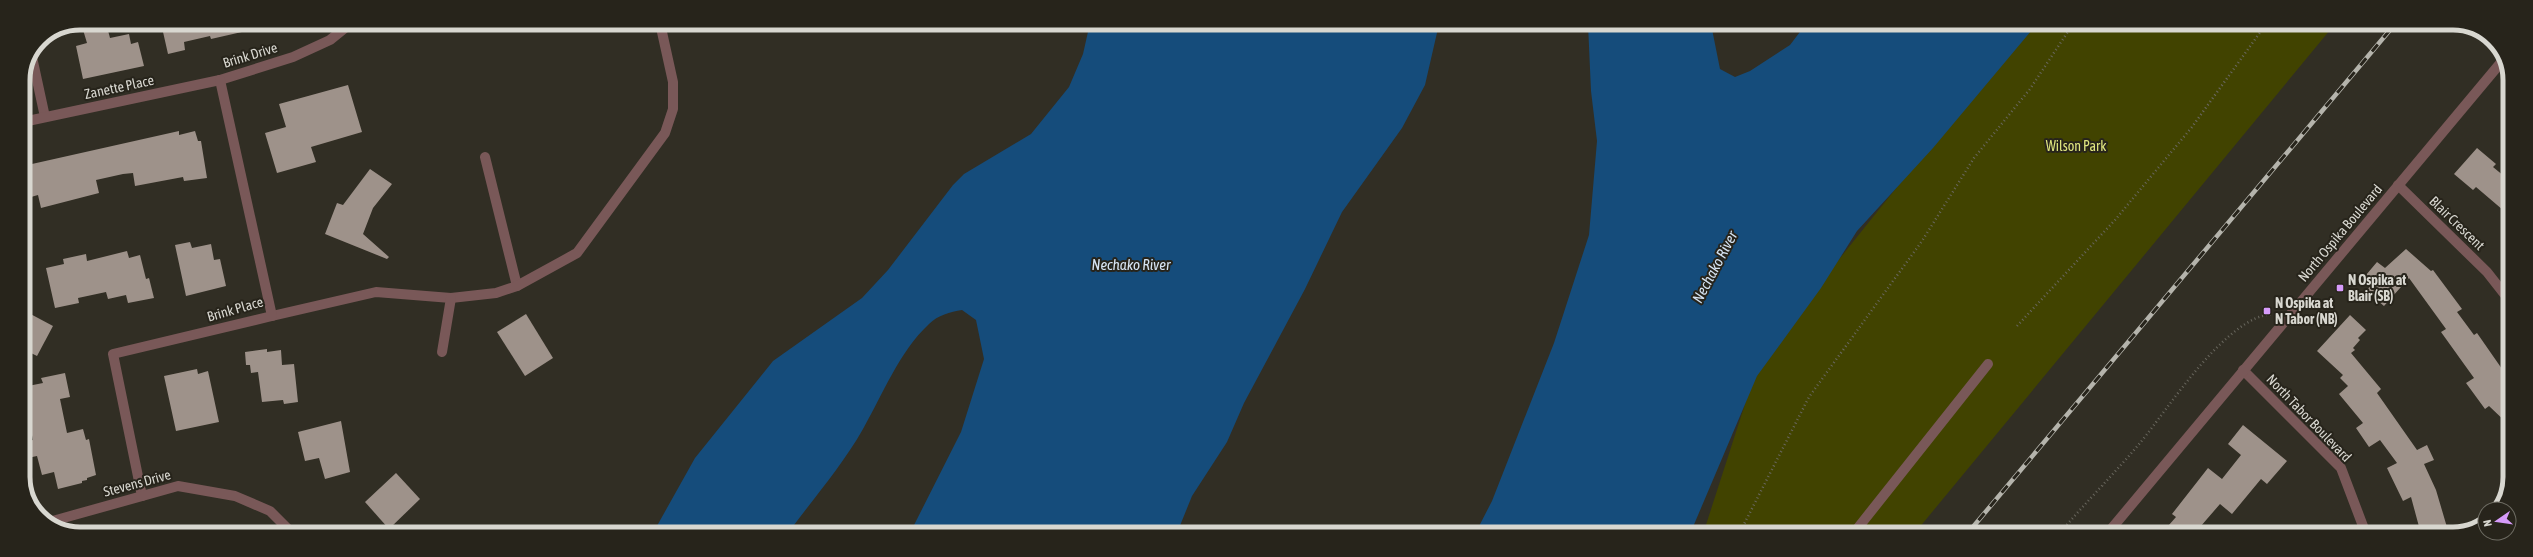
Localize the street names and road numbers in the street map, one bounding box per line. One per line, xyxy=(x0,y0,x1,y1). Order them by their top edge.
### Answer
street label: Brink Drive xyxy=(221,39,279,71)
street label: Zanette Place xyxy=(83,72,155,102)
street label: North Ospika Boulevard xyxy=(2295,181,2385,285)
street label: Blair Crescent xyxy=(2426,193,2488,253)
street label: Brink Place xyxy=(205,293,265,325)
street label: North Tabor Boulevard xyxy=(2263,371,2355,465)
street label: Stevens Drive xyxy=(102,466,172,500)

